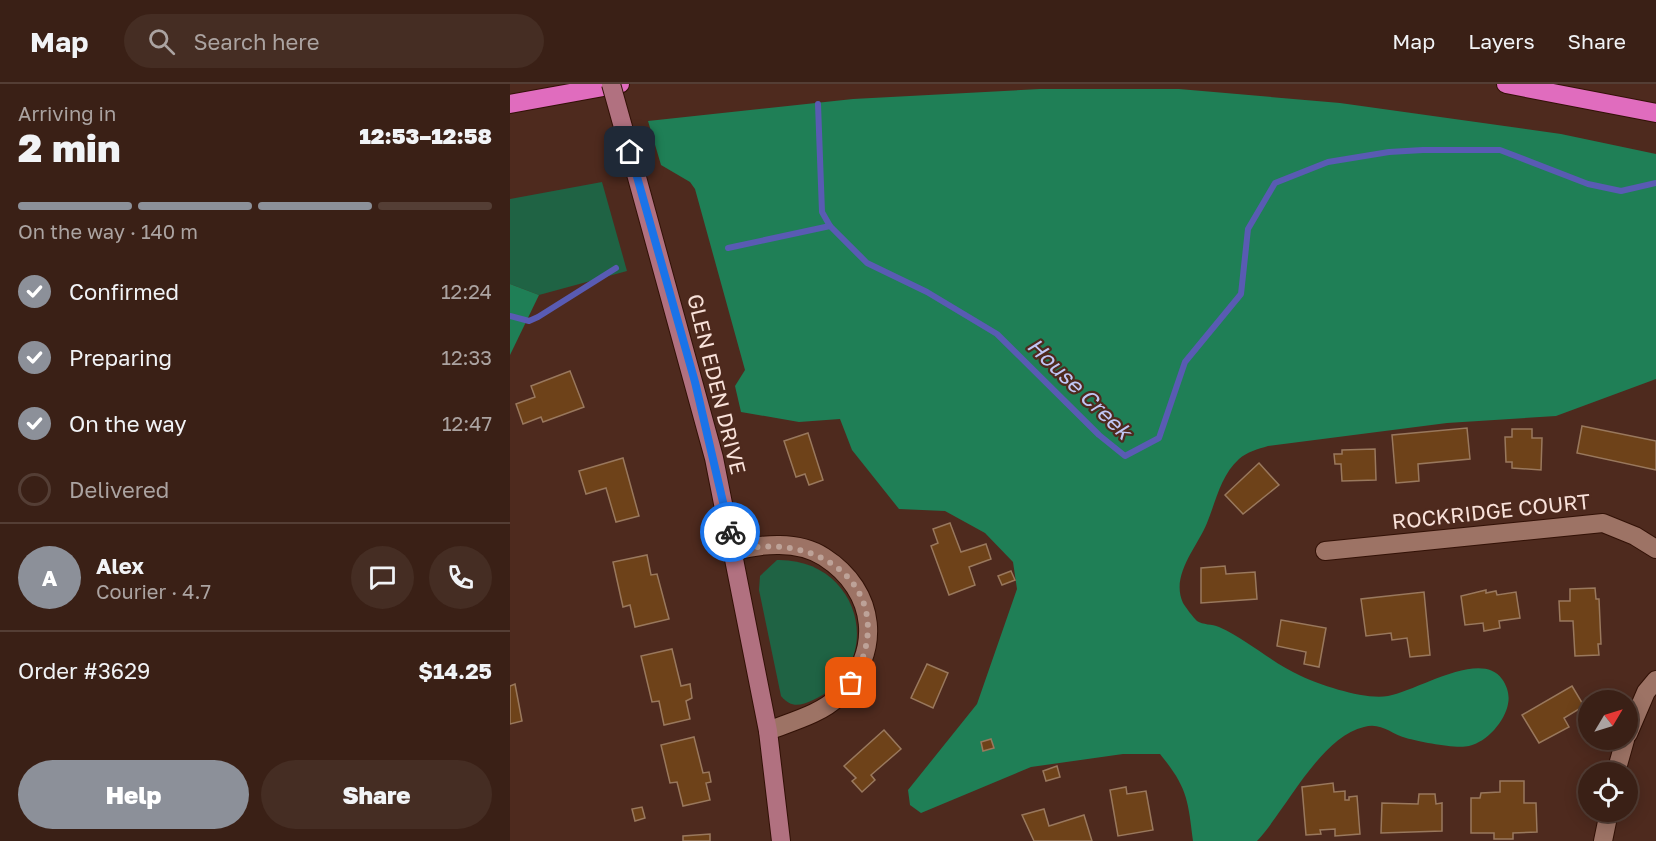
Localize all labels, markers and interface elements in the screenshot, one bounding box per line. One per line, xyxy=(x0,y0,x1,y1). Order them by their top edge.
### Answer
search box xyxy=(124,14,544,68)
text: Map xyxy=(30,25,88,58)
icon: search xyxy=(145,25,178,58)
text: Search here xyxy=(193,28,319,55)
text: Map xyxy=(1392,28,1435,54)
text: Layers xyxy=(1468,28,1535,54)
text: Share xyxy=(1568,28,1626,54)
text: Arriving in xyxy=(18,101,116,125)
text: 12:53–12:58 xyxy=(359,122,492,149)
text: 2 min xyxy=(18,124,121,171)
pin xyxy=(604,126,655,177)
icon: home xyxy=(613,135,646,168)
text: On the way · 140 m xyxy=(18,219,198,243)
icon: check xyxy=(18,275,51,308)
text: Confirmed xyxy=(69,278,179,305)
text: 12:24 xyxy=(441,279,492,303)
street label: GLEN EDEN DRIVE xyxy=(682,291,752,477)
water label: House Creek xyxy=(1022,332,1140,446)
icon: check xyxy=(18,341,51,374)
text: Preparing xyxy=(69,344,172,371)
text: 12:33 xyxy=(441,345,492,369)
icon: check xyxy=(18,407,51,440)
text: On the way xyxy=(69,410,187,437)
text: 12:47 xyxy=(442,411,492,435)
text: Delivered xyxy=(69,476,169,503)
street label: ROCKRIDGE COURT xyxy=(1391,488,1591,534)
courier xyxy=(700,502,760,562)
icon: bike xyxy=(714,516,747,549)
button: chat xyxy=(351,546,414,609)
button: phone xyxy=(429,546,492,609)
text: Alex xyxy=(96,552,144,579)
text: A xyxy=(42,564,57,591)
text: Courier · 4.7 xyxy=(96,579,211,603)
text: Order #3629 xyxy=(18,657,150,684)
text: $14.25 xyxy=(418,657,492,684)
pin xyxy=(825,657,876,708)
icon: bag xyxy=(834,666,867,699)
north arrow xyxy=(1578,690,1638,750)
map controls xyxy=(1578,690,1638,822)
button: Help xyxy=(18,760,249,829)
button: Share xyxy=(261,760,492,829)
button: locate xyxy=(1578,762,1638,822)

